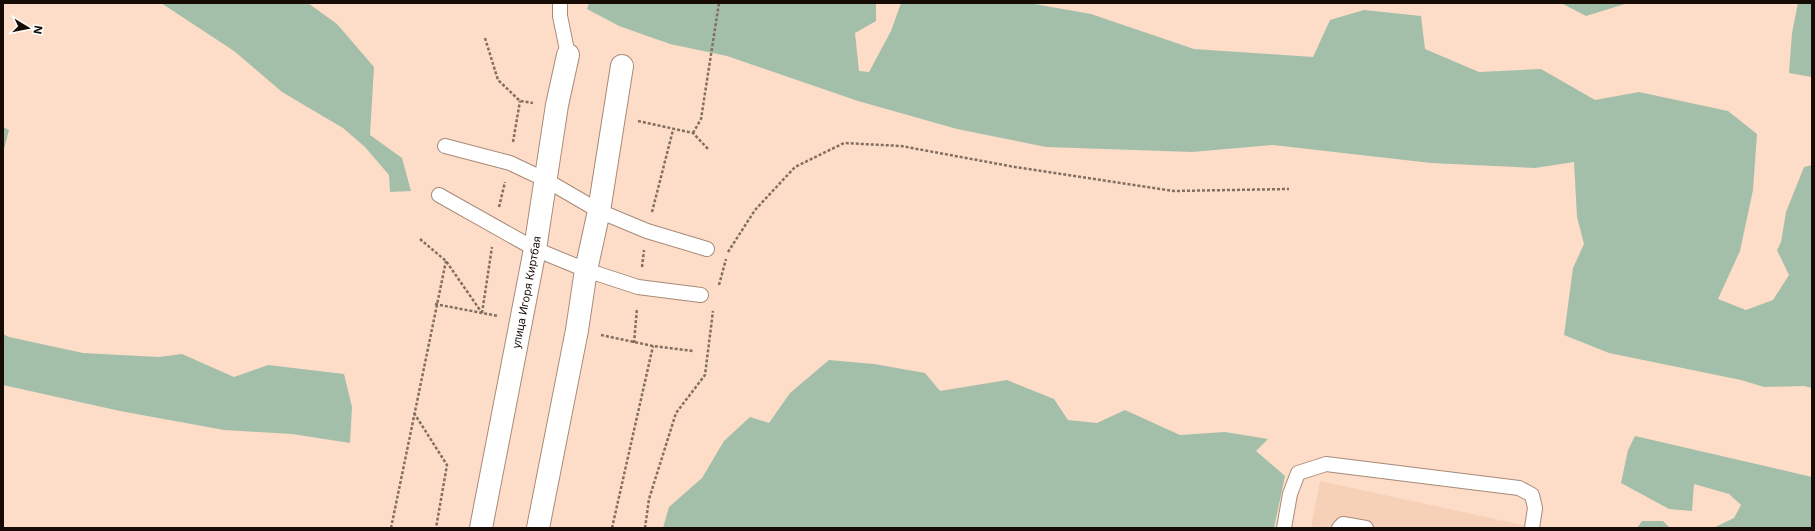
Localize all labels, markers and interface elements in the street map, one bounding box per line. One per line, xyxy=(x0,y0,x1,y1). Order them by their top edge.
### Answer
north arrow xyxy=(8,8,48,48)
text: N xyxy=(30,24,45,35)
street label: улица Игоря Киртбая xyxy=(509,235,544,350)

